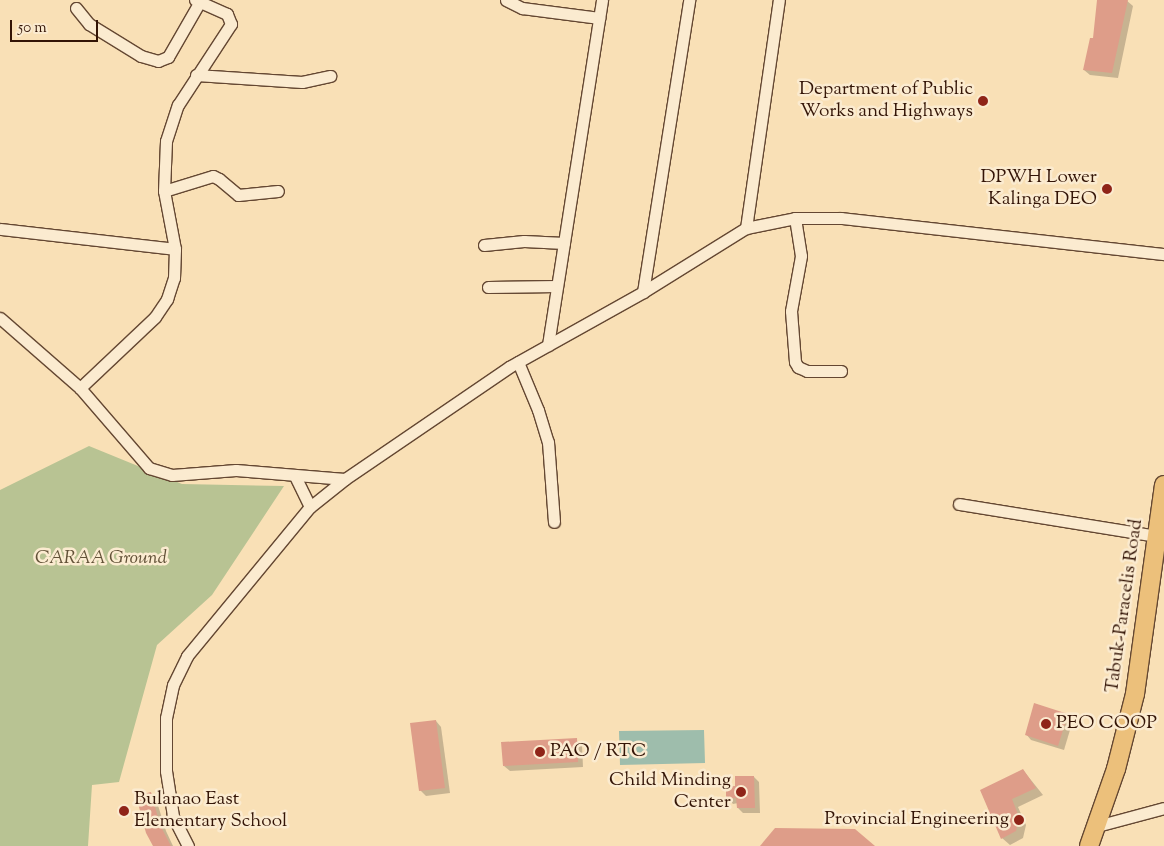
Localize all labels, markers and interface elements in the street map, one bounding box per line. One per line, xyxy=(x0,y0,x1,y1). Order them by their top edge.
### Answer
scale bar xyxy=(12,10,100,42)
text: 50 m xyxy=(18,18,47,39)
place label: Department of Public Works and Highways xyxy=(799,79,973,123)
marker: Department of Public Works and Highways xyxy=(977,95,989,107)
place label: DPWH Lower Kalinga DEO xyxy=(981,167,1097,211)
marker: DPWH Lower Kalinga DEO xyxy=(1101,183,1113,195)
street label: Tabuk-Paracelis Road xyxy=(1102,518,1148,694)
park label: CARAA Ground xyxy=(35,548,167,570)
place label: PEO COOP xyxy=(1056,713,1157,735)
marker: PEO COOP xyxy=(1040,718,1052,730)
place label: PAO / RTC xyxy=(550,741,646,763)
marker: PAO / RTC xyxy=(534,746,546,758)
place label: Child Minding Center xyxy=(609,770,731,814)
marker: Child Minding Center xyxy=(735,786,747,798)
place label: Bulanao East Elementary School xyxy=(134,789,287,833)
marker: Bulanao East Elementary School xyxy=(118,805,130,817)
place label: Provincial Engineering xyxy=(824,809,1009,831)
marker: Provincial Engineering xyxy=(1013,814,1025,826)

